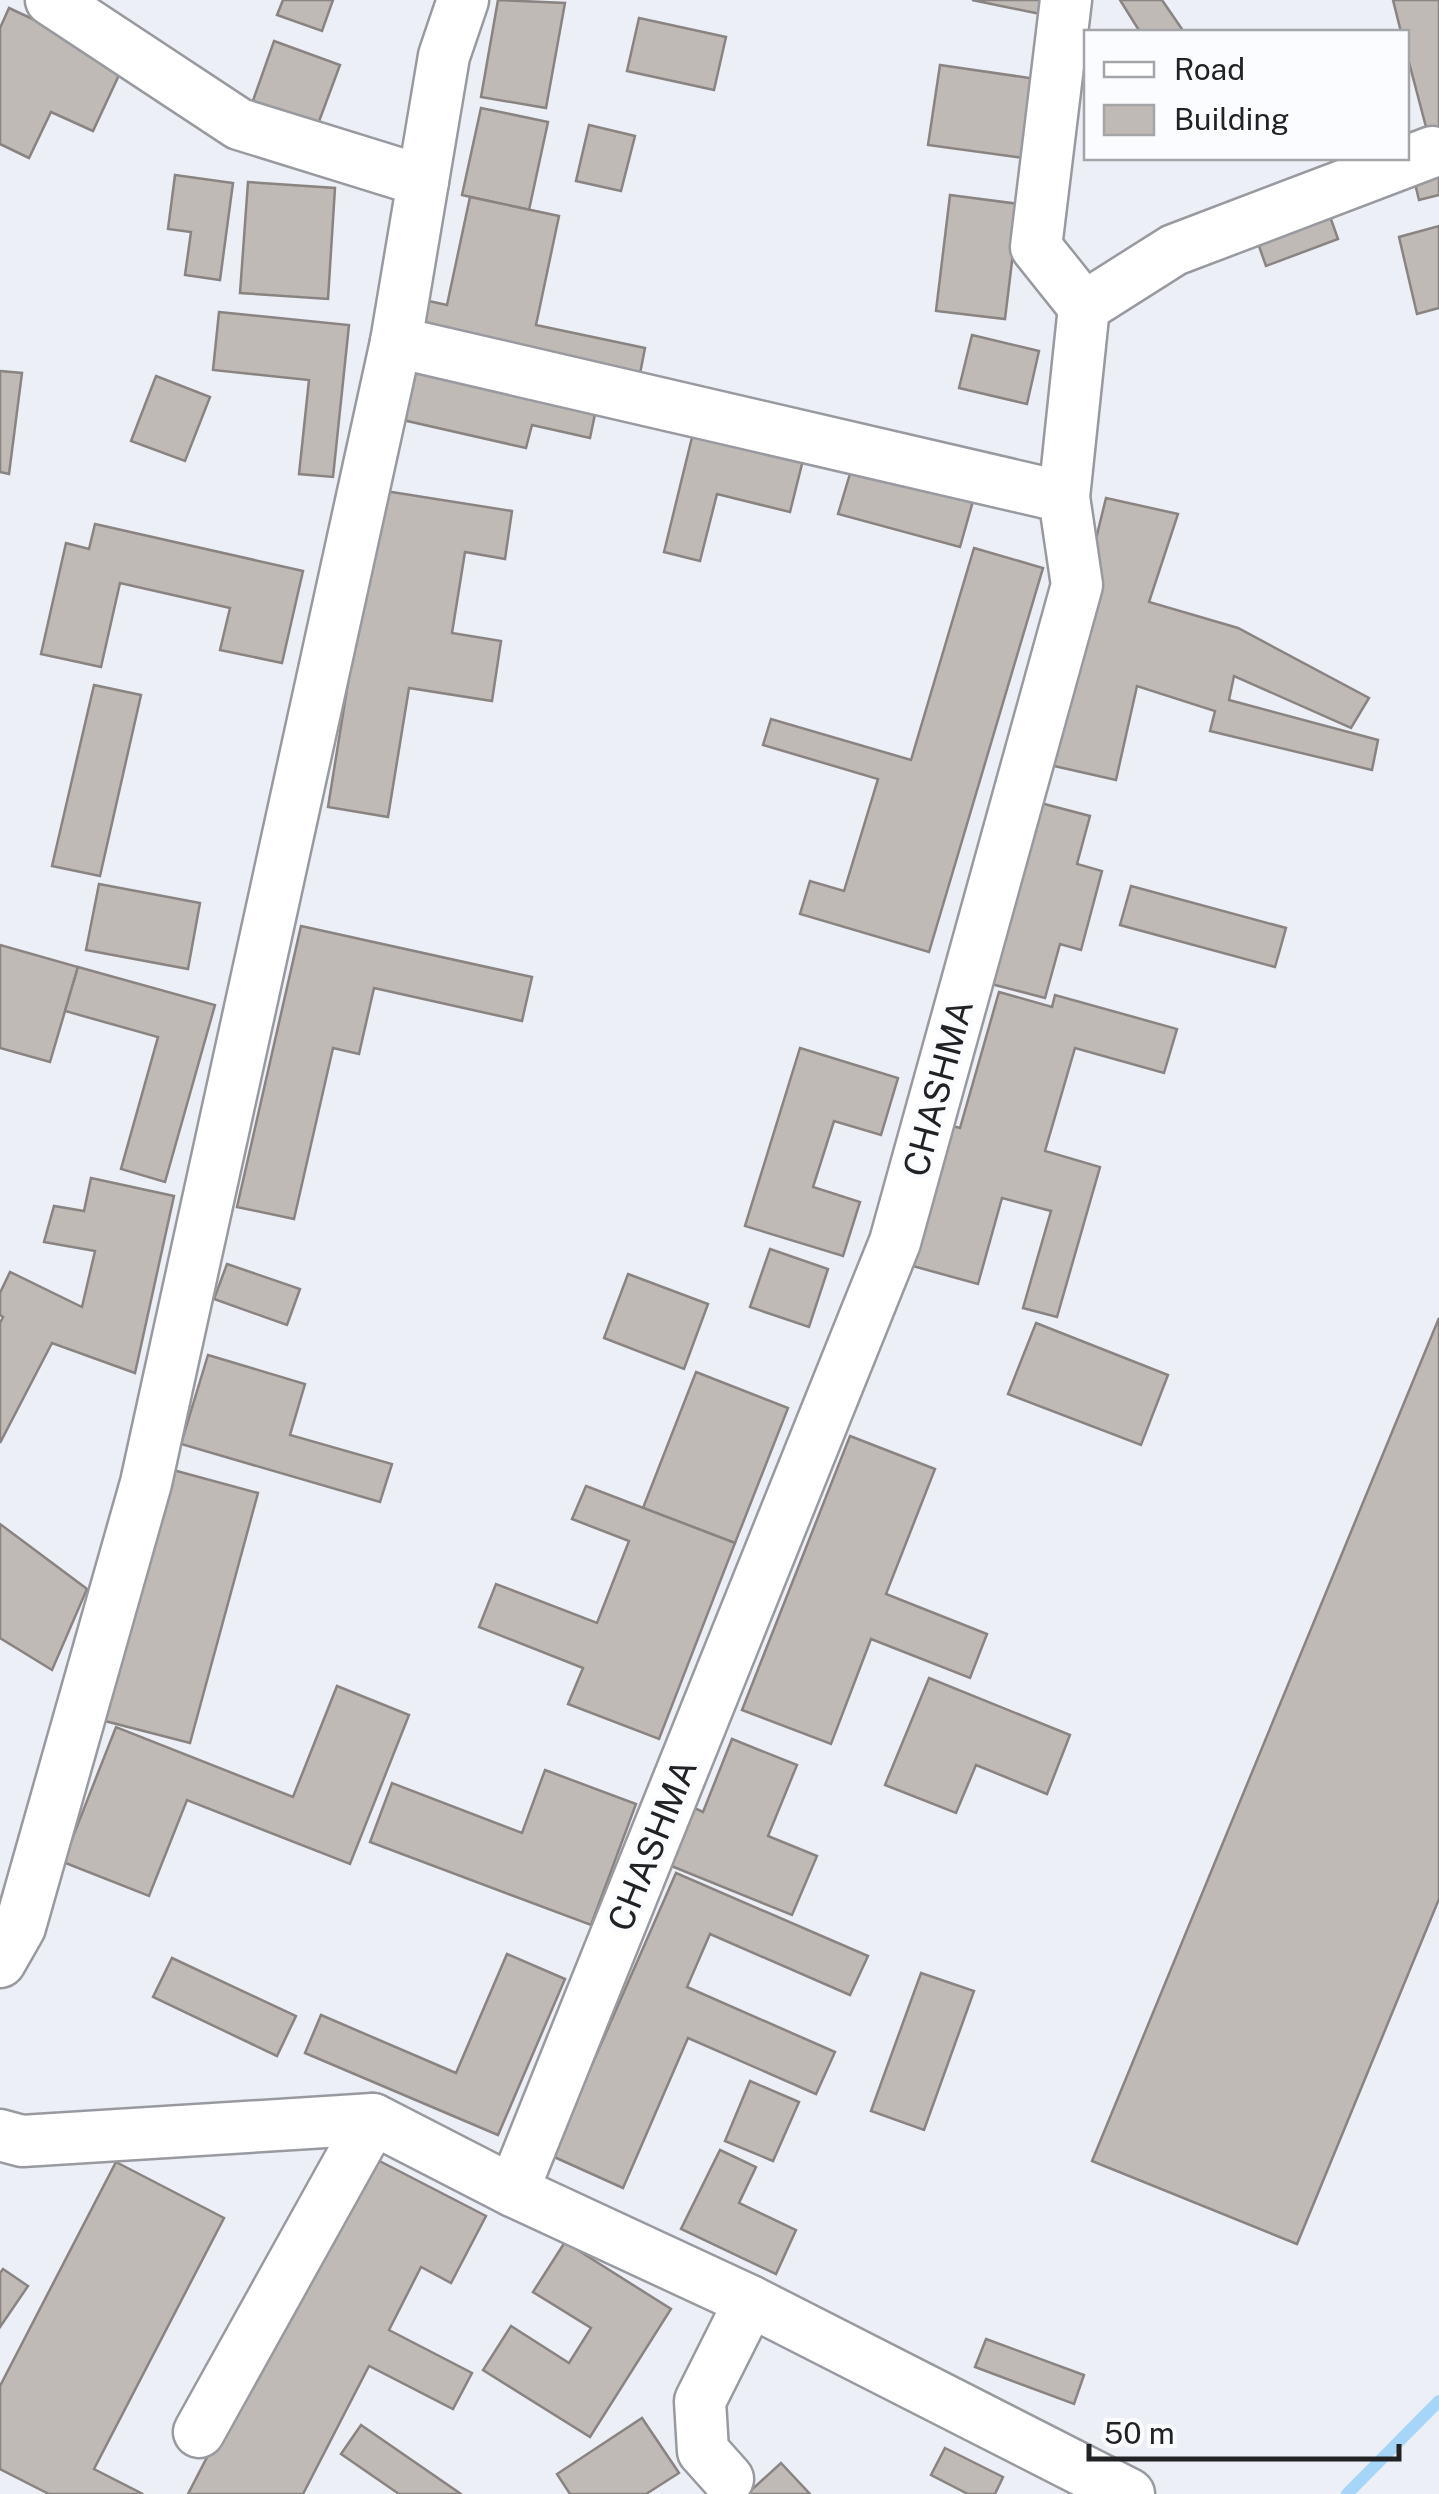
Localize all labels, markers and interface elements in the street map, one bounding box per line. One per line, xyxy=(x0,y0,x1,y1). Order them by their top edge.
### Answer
legend xyxy=(1084,30,1409,160)
text: Road xyxy=(1174,51,1245,87)
text: Building xyxy=(1174,101,1289,137)
street label: CHASHMA xyxy=(895,995,981,1181)
street label: CHASHMA xyxy=(599,1753,705,1937)
scale bar xyxy=(1089,2399,1399,2461)
text: 50 m xyxy=(1104,2415,1175,2451)

